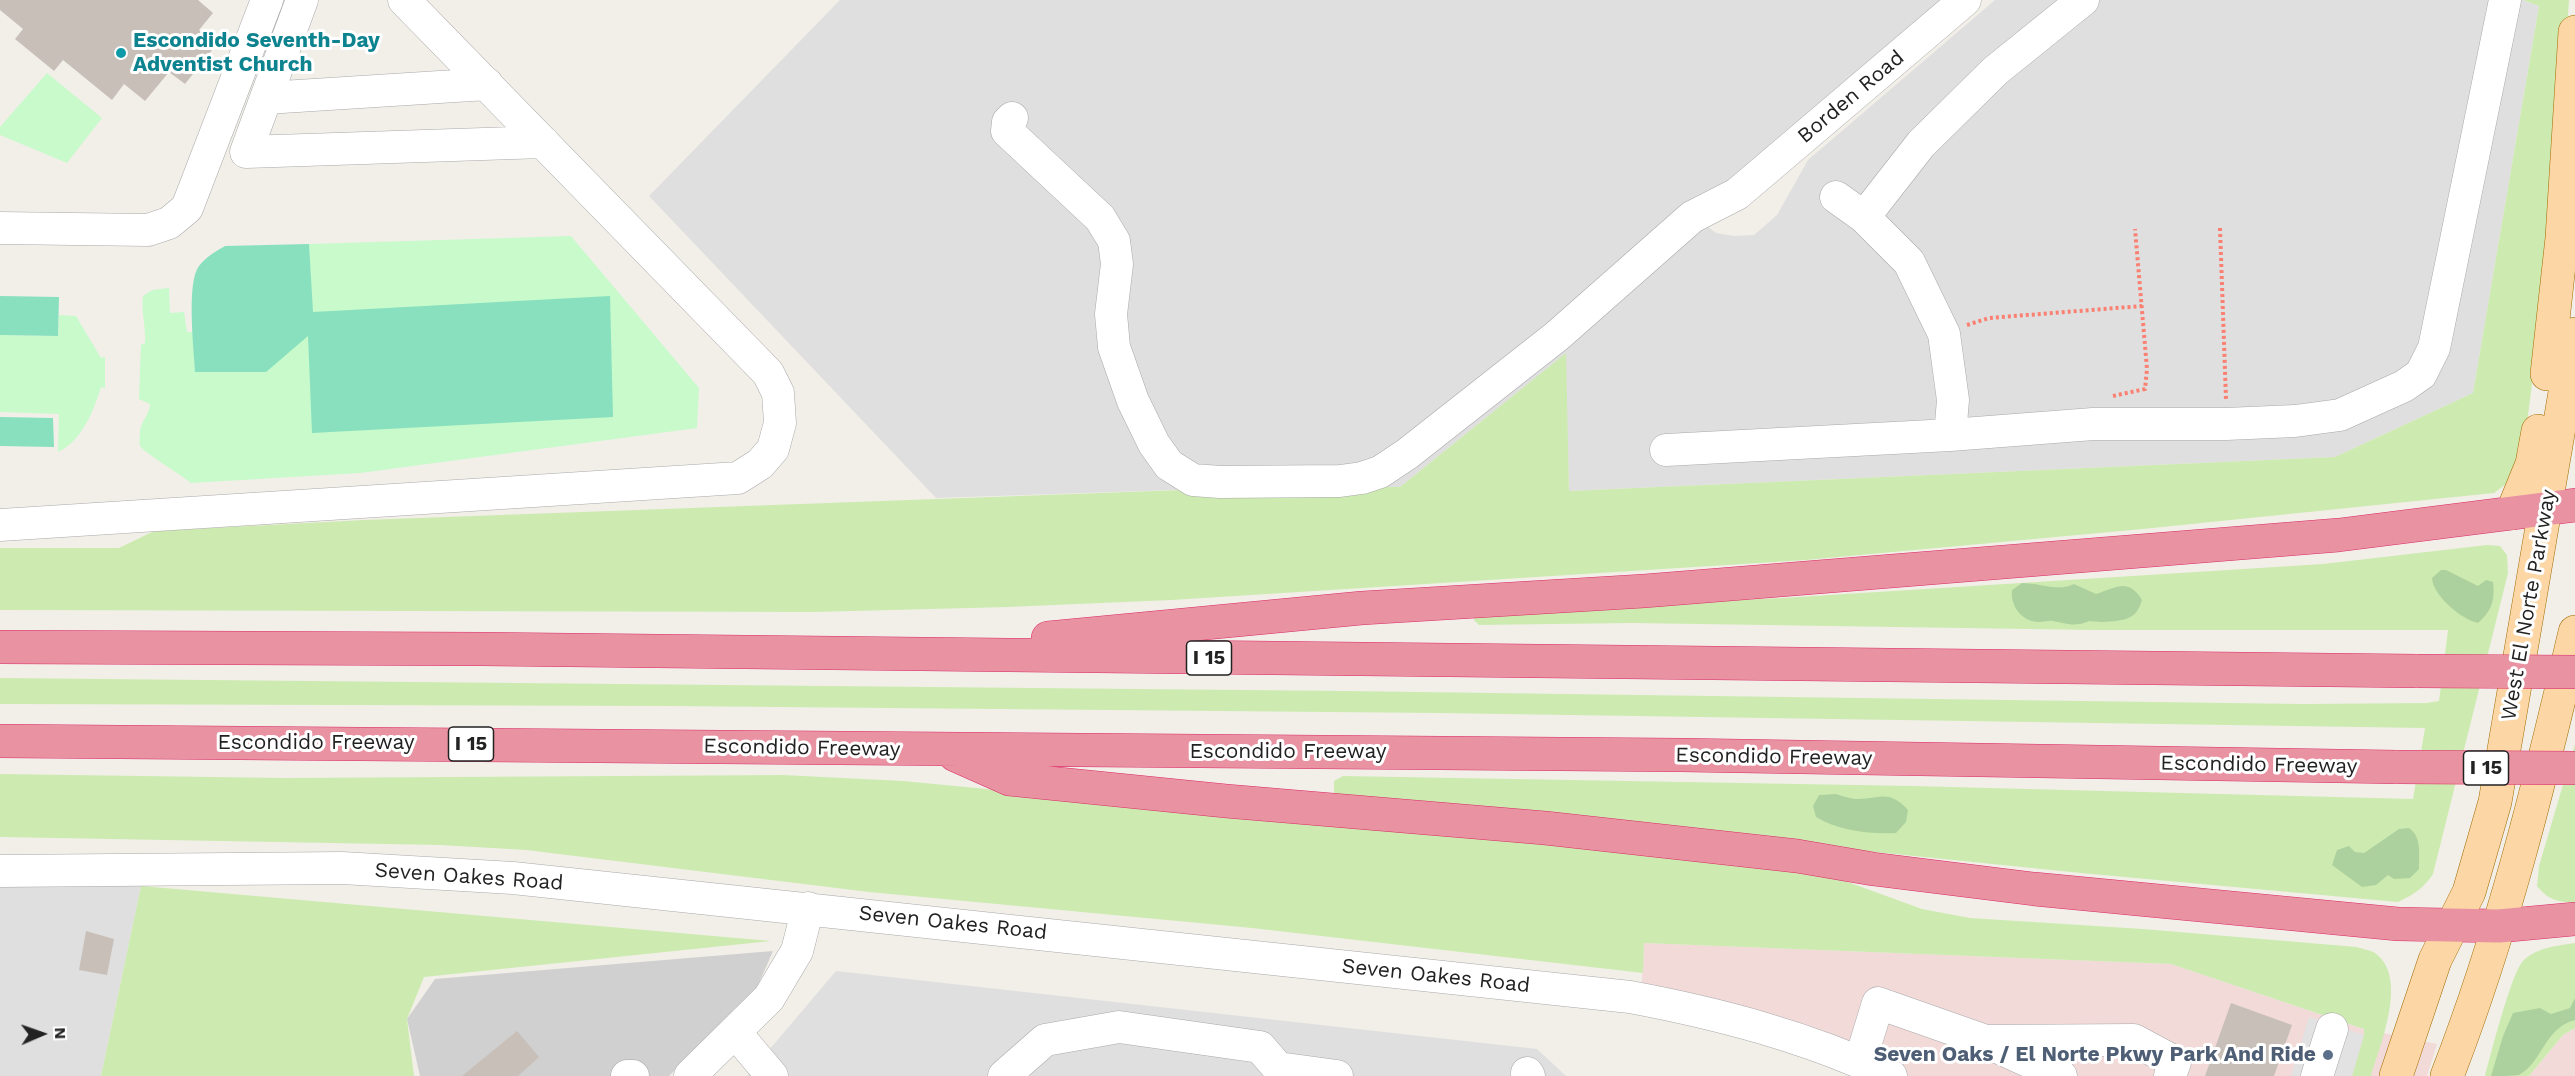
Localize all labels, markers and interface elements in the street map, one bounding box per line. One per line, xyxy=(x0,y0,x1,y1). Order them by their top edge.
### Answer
place label: Escondido Seventh-Day Adventist Church xyxy=(133,28,380,78)
street label: Borden Road xyxy=(1793,45,1909,149)
marker: Escondido Seventh-Day Adventist Church xyxy=(114,46,128,60)
street label: West El Norte Parkway xyxy=(2496,488,2562,722)
road number: I 15 xyxy=(1186,641,1232,675)
road number: I 15 xyxy=(448,727,494,761)
street label: Escondido Freeway xyxy=(217,730,415,756)
street label: Escondido Freeway xyxy=(703,734,901,762)
street label: Escondido Freeway xyxy=(1189,739,1387,765)
street label: Escondido Freeway xyxy=(1675,743,1873,771)
street label: Escondido Freeway xyxy=(2160,751,2358,779)
road number: I 15 xyxy=(2464,751,2508,785)
street label: Seven Oakes Road xyxy=(374,858,564,896)
street label: Seven Oakes Road xyxy=(858,901,1048,945)
street label: Seven Oakes Road xyxy=(1341,954,1531,998)
north arrow xyxy=(12,1004,72,1064)
text: N xyxy=(51,1027,70,1040)
place label: Seven Oaks / El Norte Pkwy Park And Ride xyxy=(1874,1042,2316,1068)
marker: Seven Oaks / El Norte Pkwy Park And Ride xyxy=(2321,1048,2335,1062)

